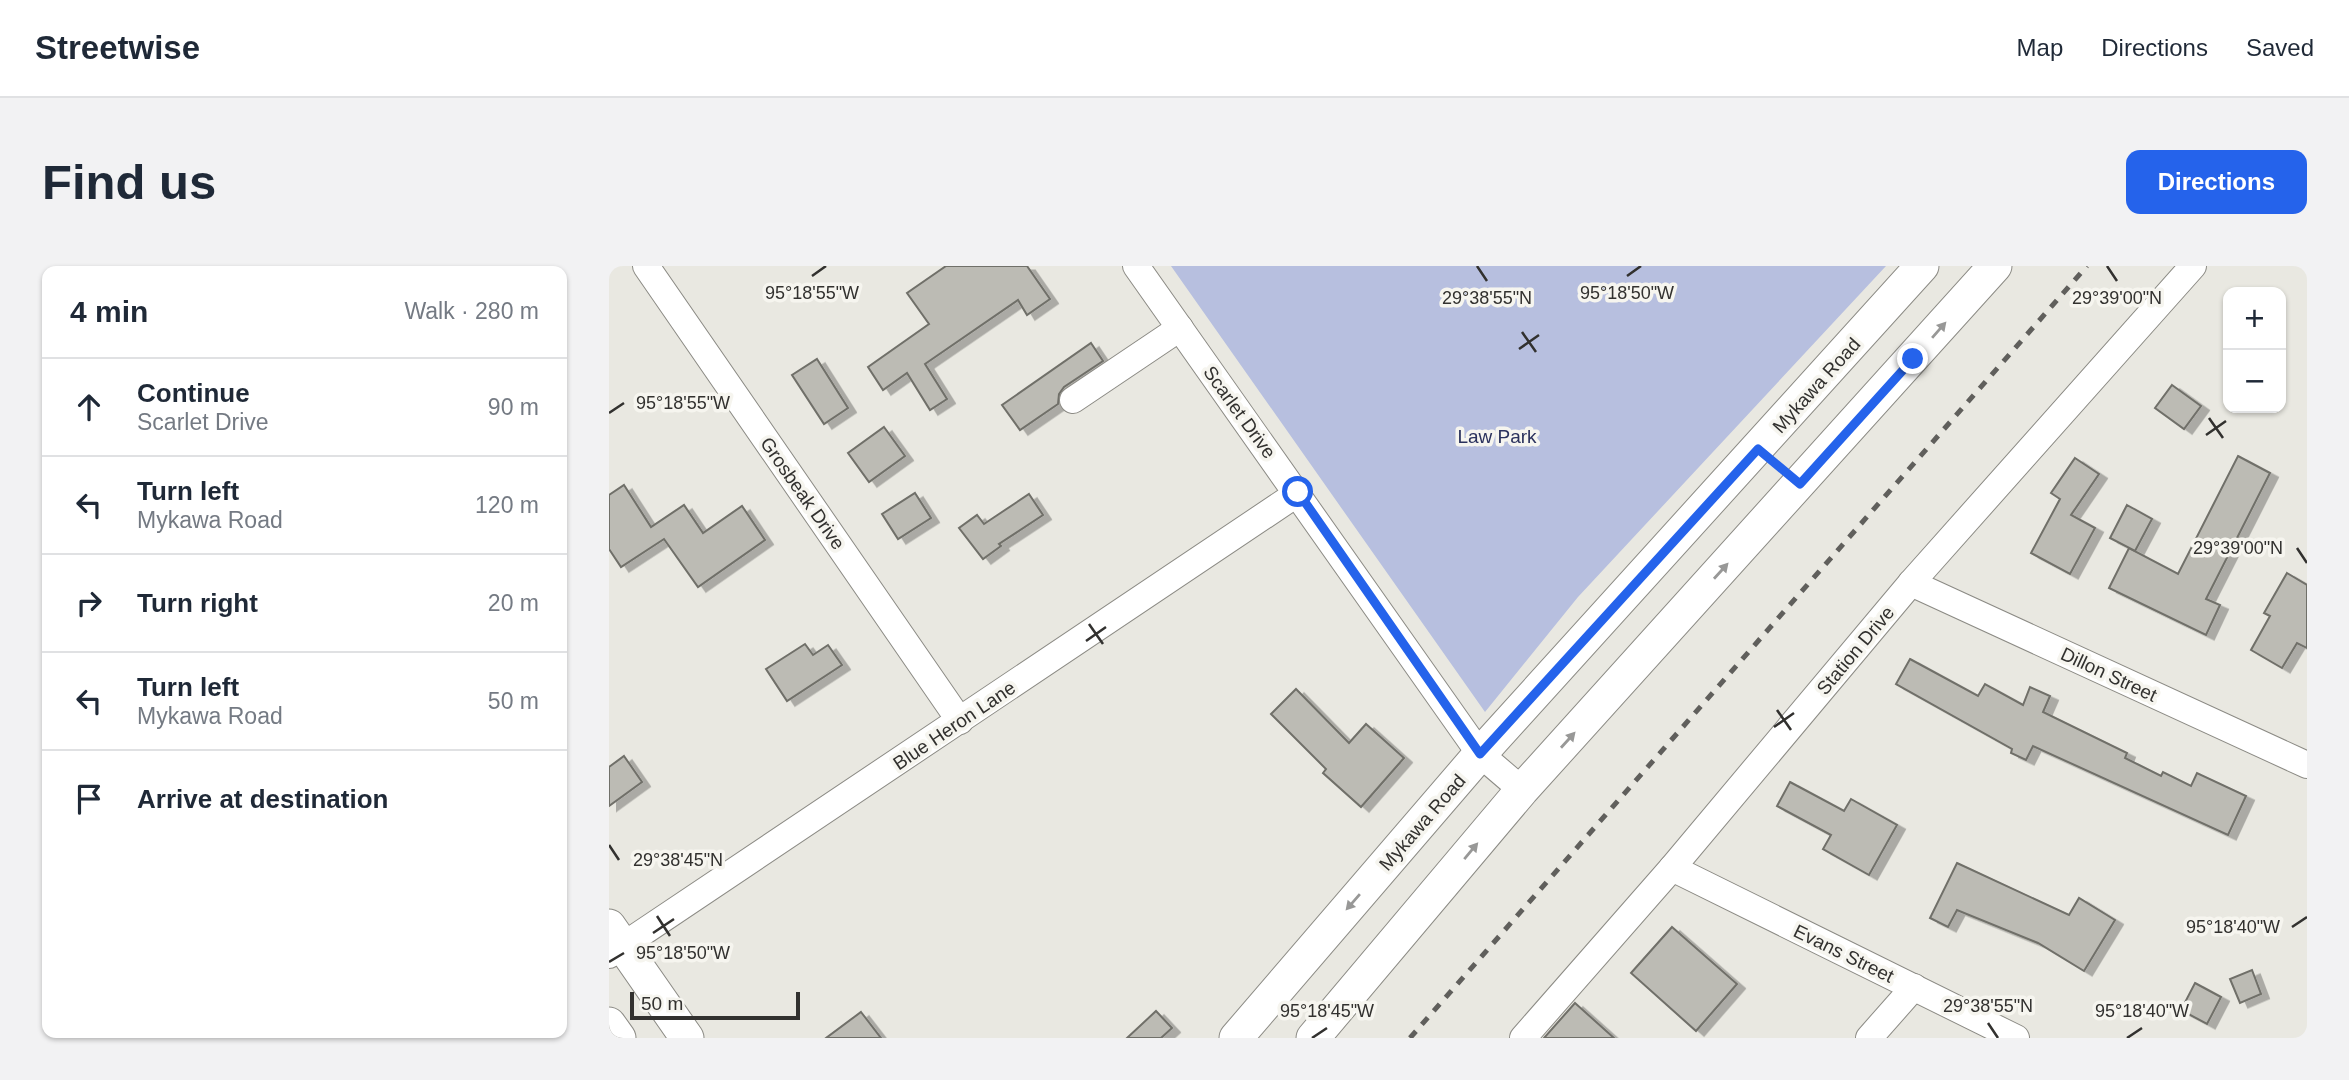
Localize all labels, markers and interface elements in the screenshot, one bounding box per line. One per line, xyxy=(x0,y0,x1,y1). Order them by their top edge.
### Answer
text: Streetwise xyxy=(35,29,200,66)
text: Map xyxy=(2017,34,2063,61)
text: Directions xyxy=(2101,34,2208,61)
text: Saved xyxy=(2246,34,2314,61)
button: Directions xyxy=(2126,150,2307,214)
text: Find us xyxy=(42,155,216,209)
text: 95°18'55"W xyxy=(765,283,859,303)
text: 95°18'50"W xyxy=(1580,283,1674,303)
map controls xyxy=(2223,287,2286,413)
button: + xyxy=(2223,287,2286,350)
text: 29°38'55"N xyxy=(1442,288,1532,308)
text: 29°39'00"N xyxy=(2072,288,2162,308)
text: 4 min xyxy=(70,295,148,328)
text: Walk · 280 m xyxy=(404,298,539,324)
one-way arrow xyxy=(1931,321,1947,339)
street label: Mykawa Road xyxy=(1768,334,1864,437)
route end xyxy=(1897,343,1928,374)
button: − xyxy=(2223,350,2286,413)
street label: Scarlet Drive xyxy=(1199,362,1280,462)
text: Continue xyxy=(137,378,250,408)
icon: ahead xyxy=(70,388,108,426)
text: 95°18'55"W xyxy=(636,393,730,413)
text: 90 m xyxy=(488,394,539,420)
text: Scarlet Drive xyxy=(137,409,269,435)
park label: Law Park xyxy=(1457,426,1537,447)
street label: Grosbeak Drive xyxy=(756,433,849,553)
text: Turn left xyxy=(137,476,239,506)
route start xyxy=(1282,476,1313,507)
icon: left xyxy=(70,486,108,524)
text: 120 m xyxy=(475,492,539,518)
text: Mykawa Road xyxy=(137,507,283,533)
text: 29°39'00"N xyxy=(2193,538,2283,558)
one-way arrow xyxy=(1712,563,1728,580)
icon: right xyxy=(70,584,108,622)
text: Turn right xyxy=(137,588,258,618)
text: 20 m xyxy=(488,590,539,616)
street label: Station Drive xyxy=(1812,602,1898,699)
street label: Dillon Street xyxy=(2057,643,2161,706)
text: Turn left xyxy=(137,672,239,702)
street label: Blue Heron Lane xyxy=(889,677,1019,774)
icon: left xyxy=(70,682,108,720)
text: 50 m xyxy=(488,688,539,714)
text: Mykawa Road xyxy=(137,703,283,729)
one-way arrow xyxy=(1560,731,1576,749)
street label: Mykawa Road xyxy=(1375,770,1470,875)
icon: arrive xyxy=(70,780,108,818)
text: Arrive at destination xyxy=(137,784,388,814)
one-way arrow xyxy=(1463,843,1478,861)
text: 29°38'45"N xyxy=(633,850,723,870)
one-way arrow xyxy=(1345,893,1361,911)
text: 95°18'40"W xyxy=(2186,917,2280,937)
street label: Evans Street xyxy=(1790,920,1898,987)
text: 95°18'50"W xyxy=(636,943,730,963)
scale bar xyxy=(630,989,800,1021)
text: 50 m xyxy=(641,993,683,1014)
text: 29°38'55"N xyxy=(1943,996,2033,1016)
text: 95°18'45"W xyxy=(1280,1001,1374,1021)
text: 95°18'40"W xyxy=(2095,1001,2189,1021)

